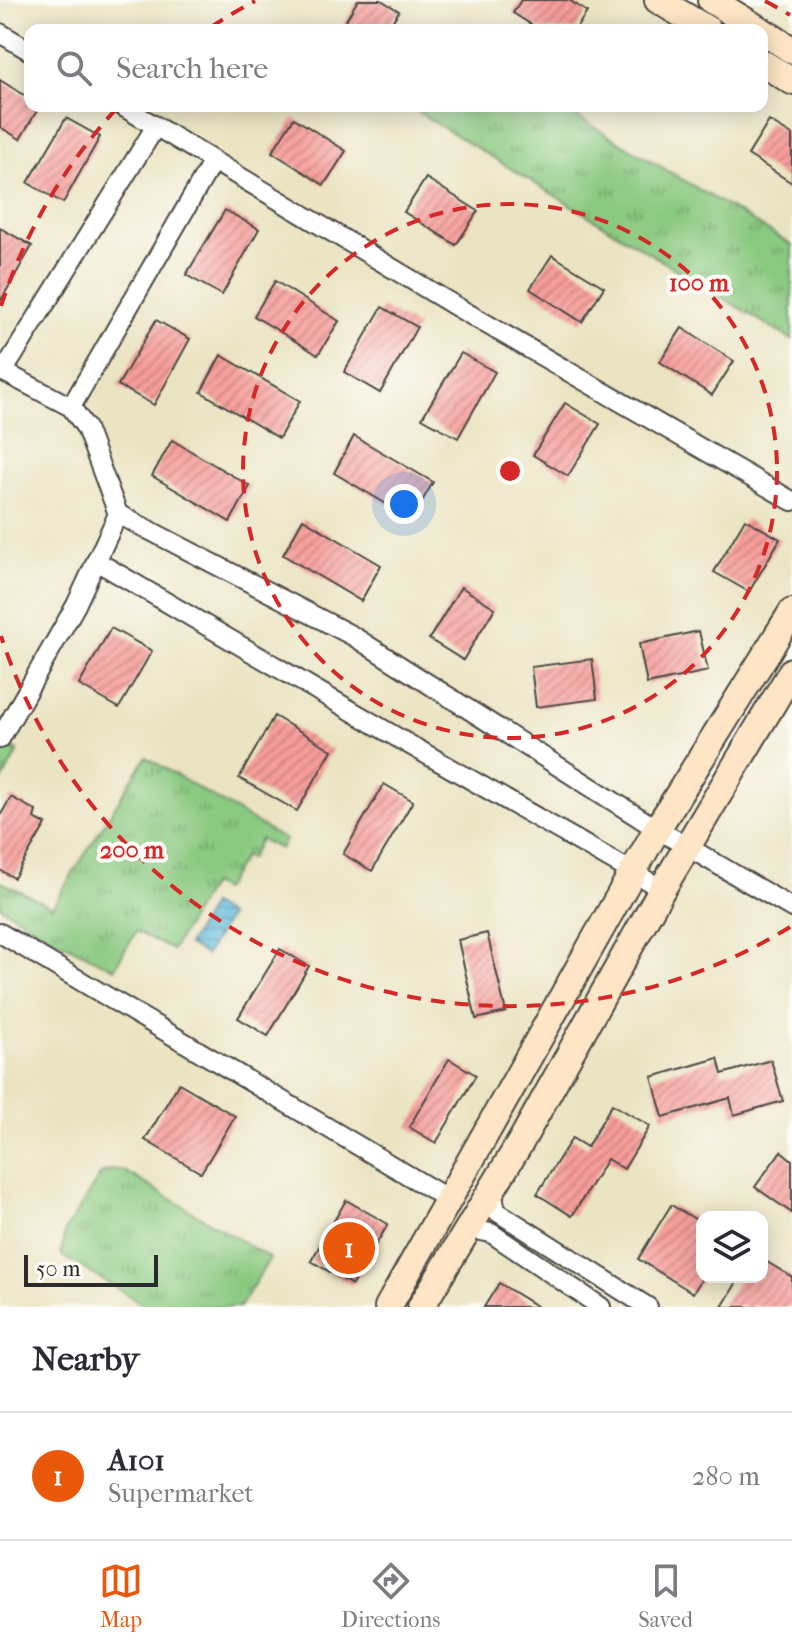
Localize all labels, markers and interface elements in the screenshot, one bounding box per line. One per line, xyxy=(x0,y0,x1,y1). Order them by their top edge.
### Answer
search box xyxy=(24,24,768,112)
icon: search xyxy=(52,46,96,90)
text: Search here xyxy=(116,51,268,86)
text: 100 m xyxy=(669,269,730,297)
centre of rings xyxy=(496,457,524,485)
your location xyxy=(384,484,424,524)
text: 200 m xyxy=(100,836,165,864)
map controls xyxy=(696,1211,768,1283)
button: layers xyxy=(696,1211,768,1283)
pin: 1 xyxy=(323,1218,375,1278)
scale bar xyxy=(24,1251,158,1287)
text: 50 m xyxy=(36,1256,81,1282)
text: Nearby xyxy=(32,1339,139,1379)
text: A101 xyxy=(108,1443,165,1478)
text: 1 xyxy=(53,1461,63,1492)
text: 280 m xyxy=(692,1461,760,1492)
text: Supermarket xyxy=(108,1478,254,1509)
tab: Map xyxy=(99,1559,143,1633)
tab: Directions xyxy=(341,1559,440,1633)
tab: Saved xyxy=(638,1559,693,1633)

